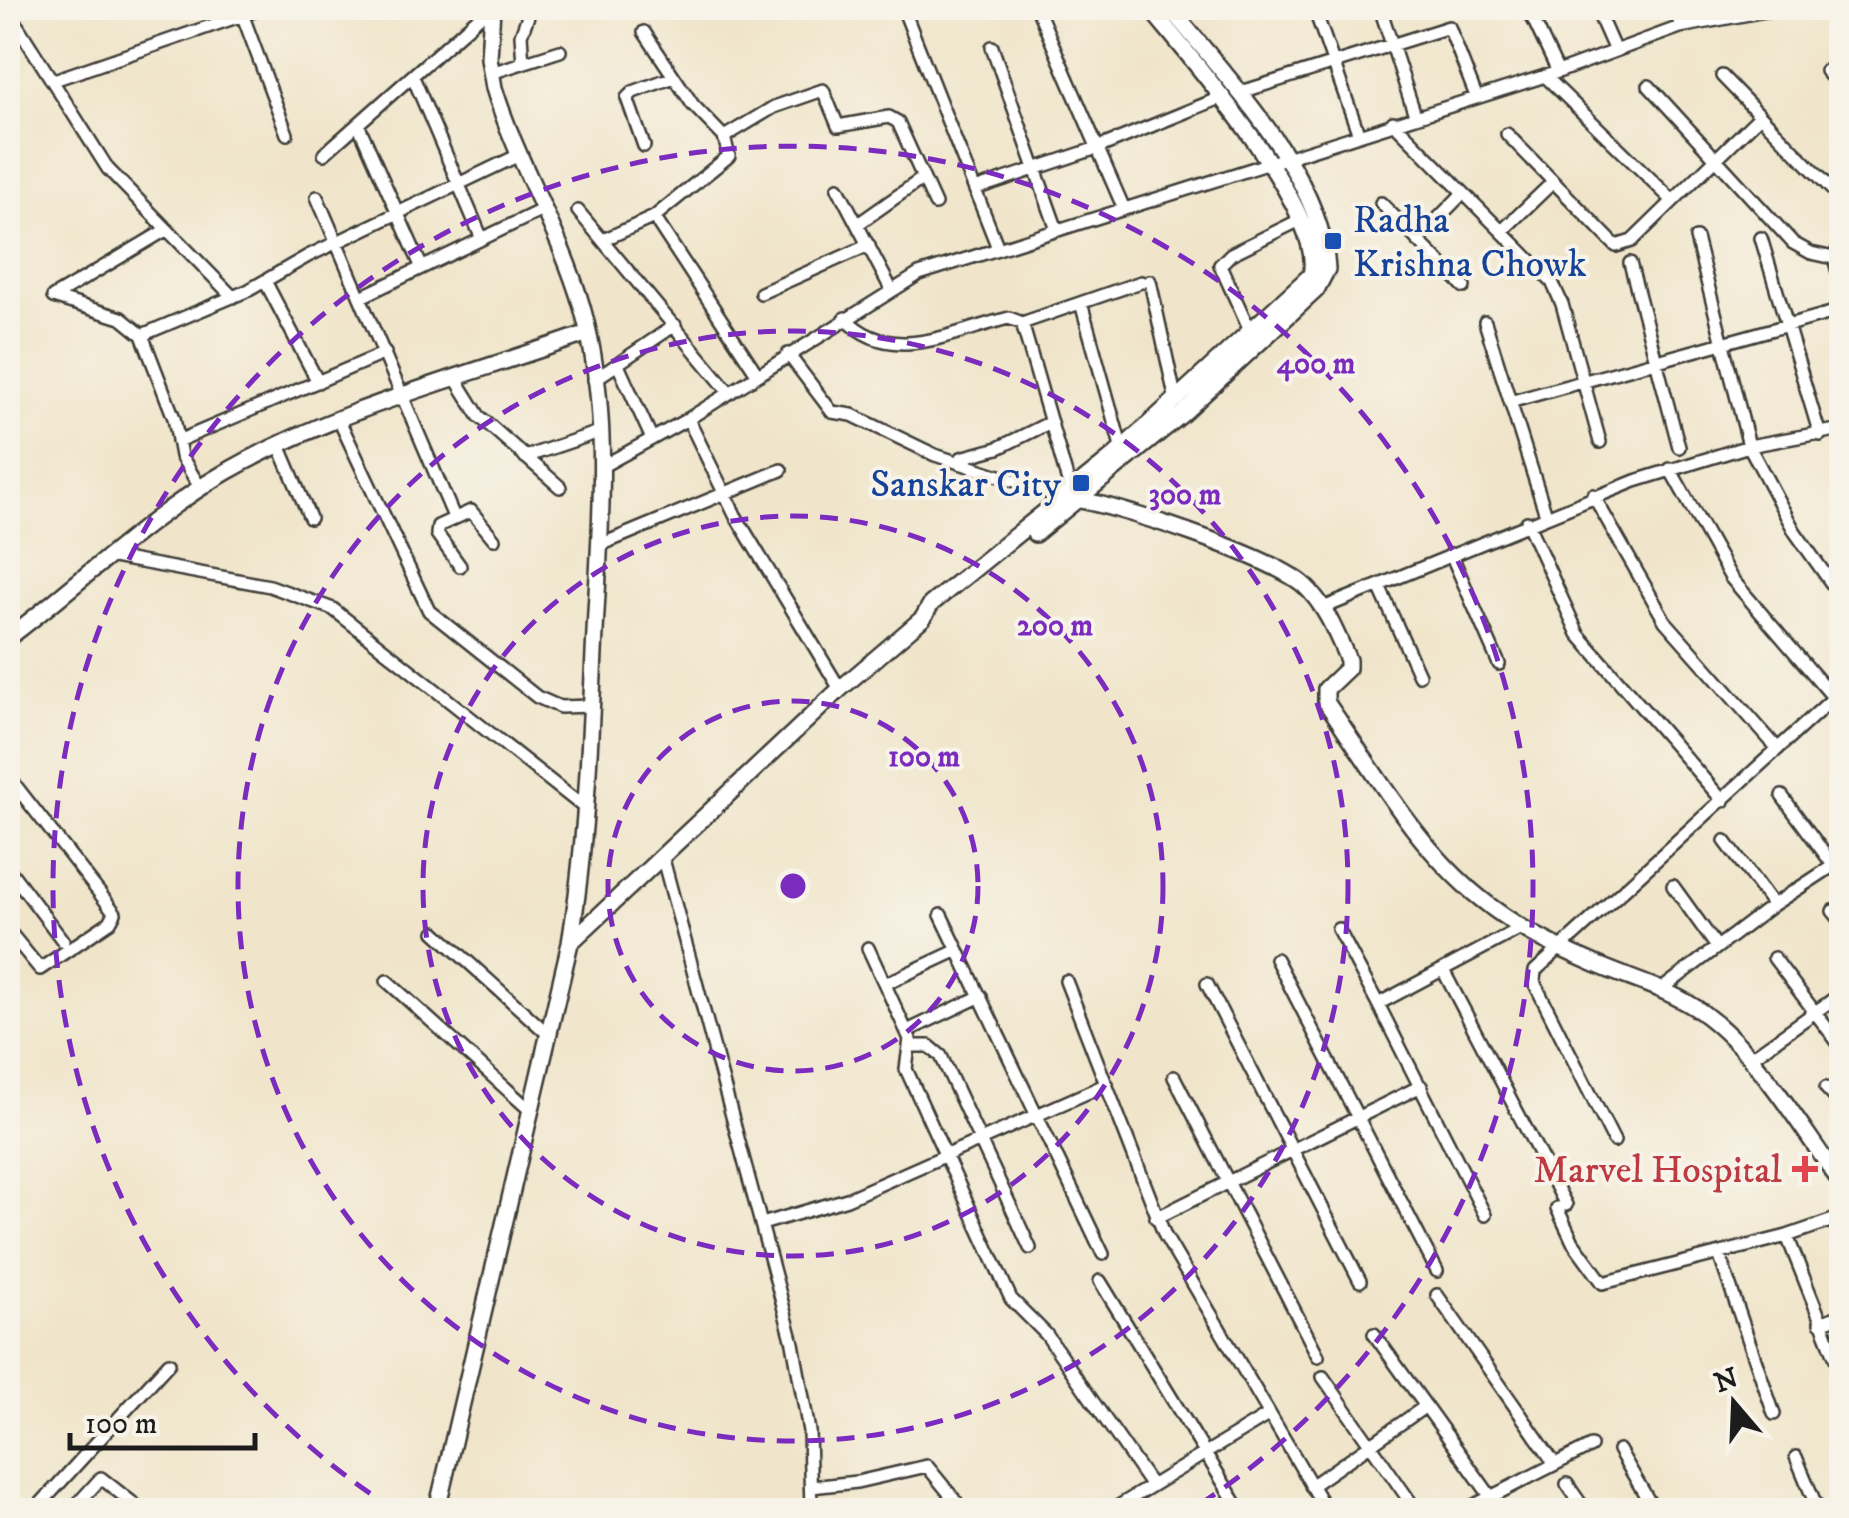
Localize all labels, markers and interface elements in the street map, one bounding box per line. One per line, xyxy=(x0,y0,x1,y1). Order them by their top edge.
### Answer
place label: Radha Krishna Chowk xyxy=(1353,197,1587,289)
marker: Radha Krishna Chowk xyxy=(1322,230,1344,252)
text: 400 m xyxy=(1277,346,1356,383)
place label: Sanskar City xyxy=(870,461,1062,509)
marker: Sanskar City xyxy=(1070,472,1092,494)
text: 300 m xyxy=(1149,477,1222,514)
text: 200 m xyxy=(1017,608,1093,645)
text: 100 m xyxy=(888,739,961,776)
centre of rings xyxy=(775,868,811,904)
place label: Marvel Hospital xyxy=(1534,1147,1783,1195)
marker: Marvel Hospital xyxy=(1792,1156,1818,1182)
north arrow xyxy=(1684,1353,1784,1453)
text: N xyxy=(1710,1360,1743,1401)
scale bar xyxy=(70,1388,255,1450)
text: 100 m xyxy=(85,1406,157,1443)

